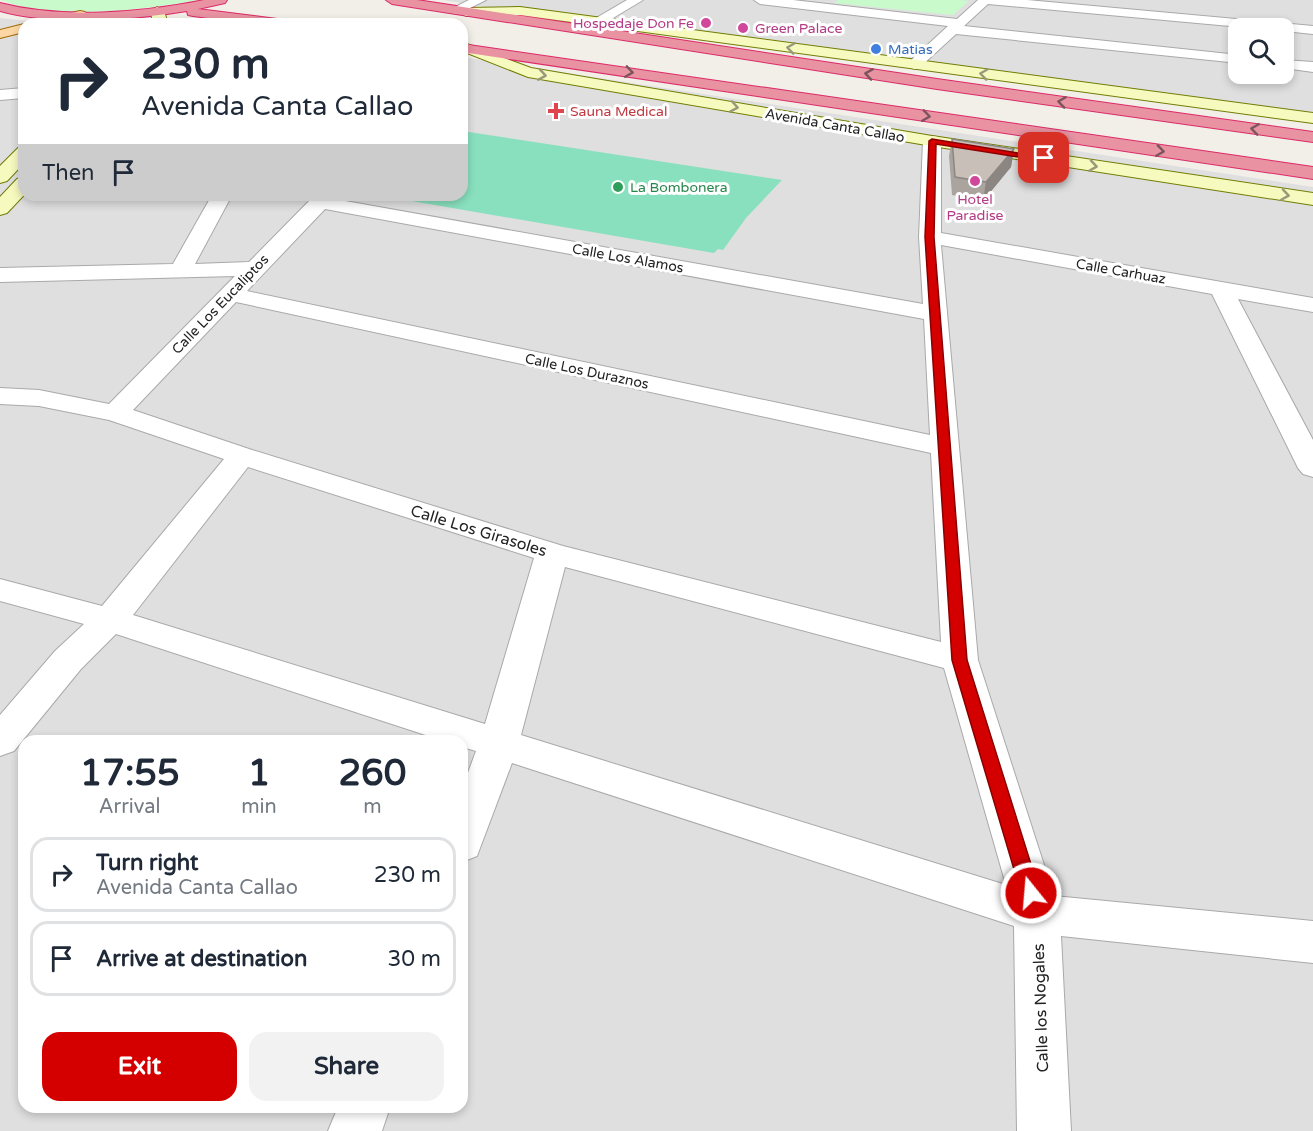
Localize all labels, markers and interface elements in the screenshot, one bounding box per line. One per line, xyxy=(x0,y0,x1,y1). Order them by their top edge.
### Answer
place label: Hospedaje Don Fe xyxy=(573,15,694,32)
marker: Hospedaje Don Fe xyxy=(699,16,713,30)
map controls xyxy=(1228,18,1294,84)
button: search xyxy=(1228,18,1294,84)
place label: Green Palace xyxy=(755,20,842,37)
marker: Green Palace xyxy=(736,21,750,35)
text: 230 m xyxy=(141,39,270,90)
place label: Matias xyxy=(888,41,933,58)
icon: right xyxy=(42,42,120,120)
one-way arrow xyxy=(787,42,796,54)
marker: Matias xyxy=(869,42,883,56)
one-way arrow xyxy=(624,66,634,78)
one-way arrow xyxy=(537,68,547,80)
one-way arrow xyxy=(864,68,874,80)
one-way arrow xyxy=(980,69,989,81)
text: Avenida Canta Callao xyxy=(141,90,414,123)
one-way arrow xyxy=(1057,96,1067,108)
one-way arrow xyxy=(730,101,739,113)
marker: Sauna Medical xyxy=(547,102,565,120)
place label: Sauna Medical xyxy=(570,103,667,120)
street label: Avenida Canta Callao xyxy=(764,105,906,146)
one-way arrow xyxy=(921,109,930,121)
one-way arrow xyxy=(1250,123,1260,136)
pin xyxy=(1018,132,1069,183)
icon: arrive xyxy=(1027,141,1060,174)
one-way arrow xyxy=(1156,144,1165,156)
icon: arrive xyxy=(107,156,140,189)
one-way arrow xyxy=(1088,159,1097,171)
text: Then xyxy=(42,160,95,186)
marker: Hotel Paradise xyxy=(968,174,982,188)
place label: La Bombonera xyxy=(630,179,728,196)
marker: La Bombonera xyxy=(611,180,625,194)
one-way arrow xyxy=(1280,188,1290,201)
place label: Hotel Paradise xyxy=(946,191,1004,224)
street label: Calle Los Alamos xyxy=(571,240,685,277)
street label: Calle Los Eucaliptos xyxy=(168,251,272,358)
street label: Calle Carhuaz xyxy=(1075,255,1167,288)
street label: Calle Los Duraznos xyxy=(524,350,651,393)
street label: Calle Los Girasoles xyxy=(408,501,549,561)
text: 17:55 xyxy=(80,752,180,795)
text: 1 xyxy=(248,752,270,795)
text: 260 xyxy=(338,752,406,795)
text: Arrival xyxy=(99,795,161,819)
text: min xyxy=(241,795,277,819)
text: m xyxy=(363,795,382,819)
text: Turn right xyxy=(96,850,198,876)
icon: right xyxy=(45,858,78,891)
position arrow xyxy=(999,861,1063,925)
text: 230 m xyxy=(374,862,441,888)
text: Avenida Canta Callao xyxy=(96,876,298,900)
icon: arrive xyxy=(45,942,78,975)
street label: Calle los Nogales xyxy=(1029,943,1053,1073)
text: Arrive at destination xyxy=(96,946,307,972)
text: 30 m xyxy=(387,946,441,972)
button: Exit xyxy=(42,1032,237,1101)
button: Share xyxy=(249,1032,444,1101)

